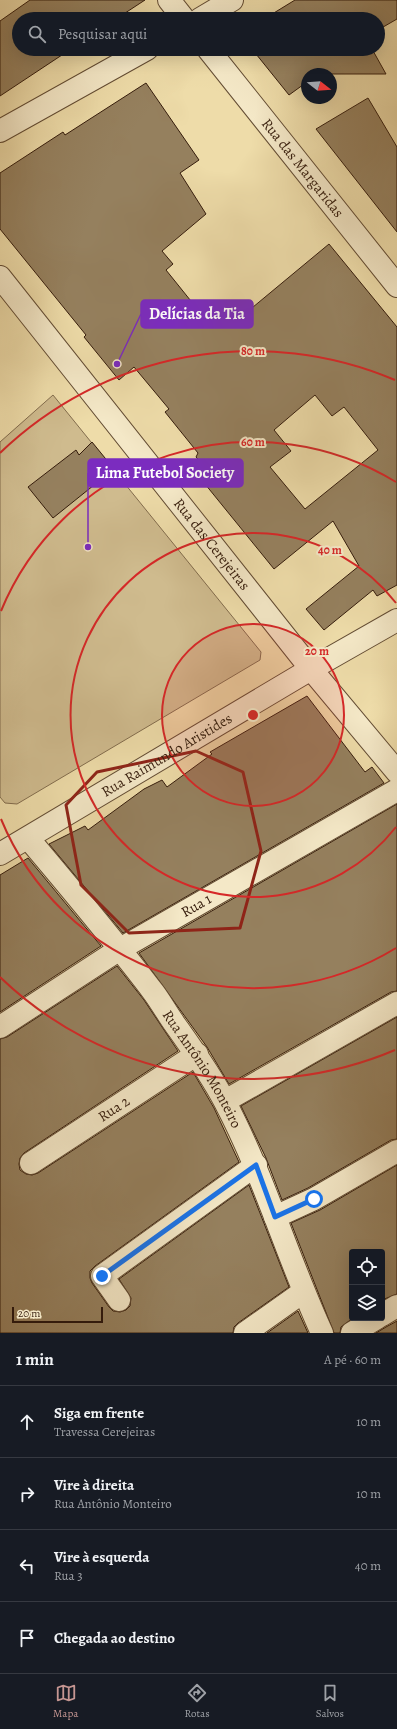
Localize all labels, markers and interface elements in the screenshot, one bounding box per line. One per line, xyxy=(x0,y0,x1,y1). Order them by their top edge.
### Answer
search box xyxy=(12,12,385,56)
icon: search xyxy=(26,23,48,45)
text: Pesquisar aqui xyxy=(58,24,147,44)
north arrow xyxy=(301,68,337,104)
street label: Rua das Margaridas xyxy=(257,114,349,222)
callout: Delícias da Tia xyxy=(141,300,253,328)
text: Delícias da Tia xyxy=(149,303,245,325)
text: 80 m xyxy=(241,343,265,359)
text: 60 m xyxy=(241,434,265,450)
callout: Lima Futebol Society xyxy=(88,459,243,487)
text: Lima Futebol Society xyxy=(96,462,235,484)
street label: Rua das Cerejeiras xyxy=(169,494,255,594)
text: 40 m xyxy=(318,542,342,558)
text: 20 m xyxy=(305,643,329,659)
street label: Rua Raimundo Aristides xyxy=(98,708,236,801)
centre of rings xyxy=(246,708,260,722)
street label: Rua 1 xyxy=(177,889,215,922)
street label: Rua Antônio Monteiro xyxy=(158,1006,247,1131)
street label: Rua 2 xyxy=(94,1091,133,1126)
route start xyxy=(305,1190,323,1208)
map controls xyxy=(349,1249,385,1321)
button: locate xyxy=(349,1249,385,1285)
route end xyxy=(93,1267,111,1285)
button: layers xyxy=(349,1285,385,1321)
scale bar xyxy=(12,1305,103,1324)
text: 20 m xyxy=(18,1306,40,1321)
text: 1 min xyxy=(16,1348,54,1371)
text: A pé · 60 m xyxy=(324,1351,381,1368)
text: Siga em frente xyxy=(54,1403,144,1423)
icon: ahead xyxy=(16,1411,38,1433)
text: 10 m xyxy=(356,1413,381,1430)
text: Travessa Cerejeiras xyxy=(54,1423,155,1440)
text: Vire à direita xyxy=(54,1475,134,1495)
icon: right xyxy=(16,1483,38,1505)
text: 10 m xyxy=(356,1485,381,1502)
text: Rua Antônio Monteiro xyxy=(54,1495,172,1512)
text: Vire à esquerda xyxy=(54,1547,150,1567)
icon: left xyxy=(16,1555,38,1577)
text: 40 m xyxy=(355,1557,381,1574)
text: Rua 3 xyxy=(54,1567,83,1584)
icon: arrive xyxy=(16,1627,38,1649)
text: Chegada ao destino xyxy=(54,1628,175,1648)
tab: Mapa xyxy=(53,1682,78,1721)
tab: Rotas xyxy=(185,1682,210,1721)
tab: Salvos xyxy=(316,1682,344,1721)

